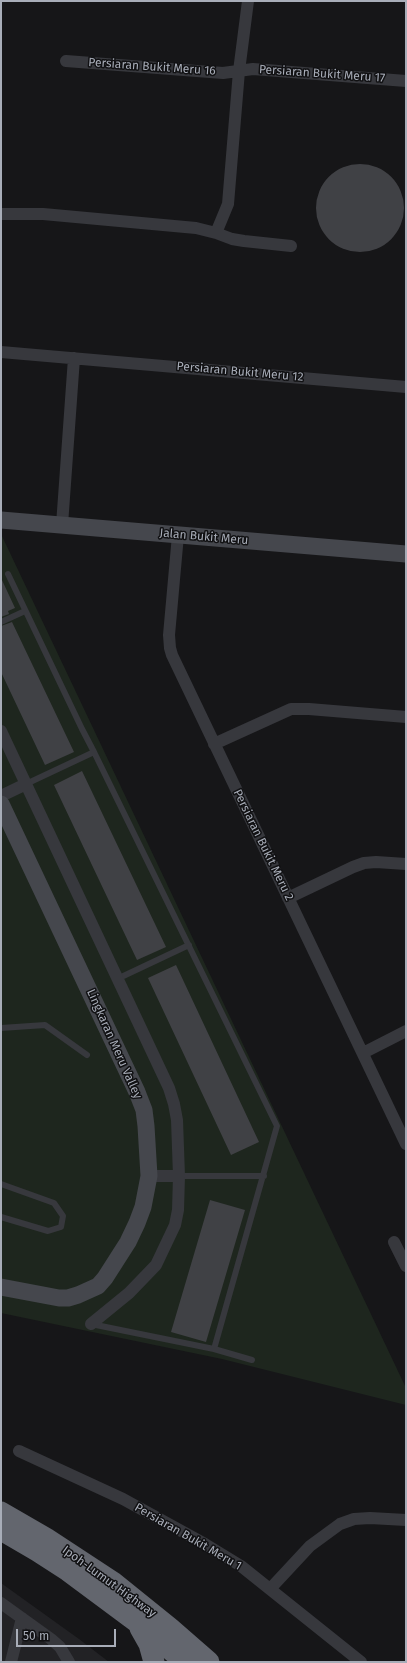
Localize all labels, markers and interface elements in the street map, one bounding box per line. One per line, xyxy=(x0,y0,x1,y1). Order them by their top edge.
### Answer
street label: Persiaran Bukit Meru 16 xyxy=(88,55,216,79)
street label: Persiaran Bukit Meru 17 xyxy=(258,62,386,86)
street label: Persiaran Bukit Meru 12 xyxy=(176,359,304,385)
street label: Jalan Bukit Meru xyxy=(159,526,249,548)
street label: Persiaran Bukit Meru 2 xyxy=(230,787,296,903)
street label: Lingkaran Meru Valley xyxy=(83,987,145,1101)
street label: Persiaran Bukit Meru 1 xyxy=(132,1500,244,1574)
street label: Ipoh-Lumut Highway xyxy=(59,1543,159,1621)
scale bar xyxy=(18,1621,118,1647)
text: 50 m xyxy=(23,1629,49,1643)

